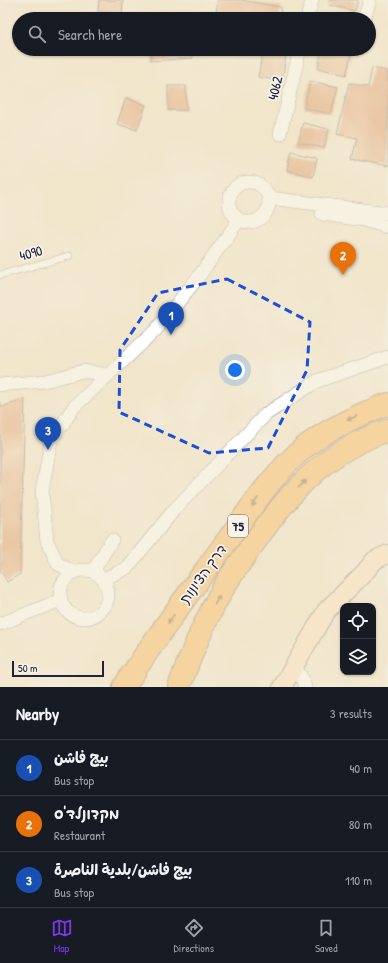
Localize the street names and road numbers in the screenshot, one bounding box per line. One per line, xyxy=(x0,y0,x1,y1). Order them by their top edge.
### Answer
street label: 4062 xyxy=(263,74,287,102)
street label: 4090 xyxy=(17,240,45,265)
road number: 75 xyxy=(228,515,248,537)
street label: דרך הציונות xyxy=(175,540,231,607)

